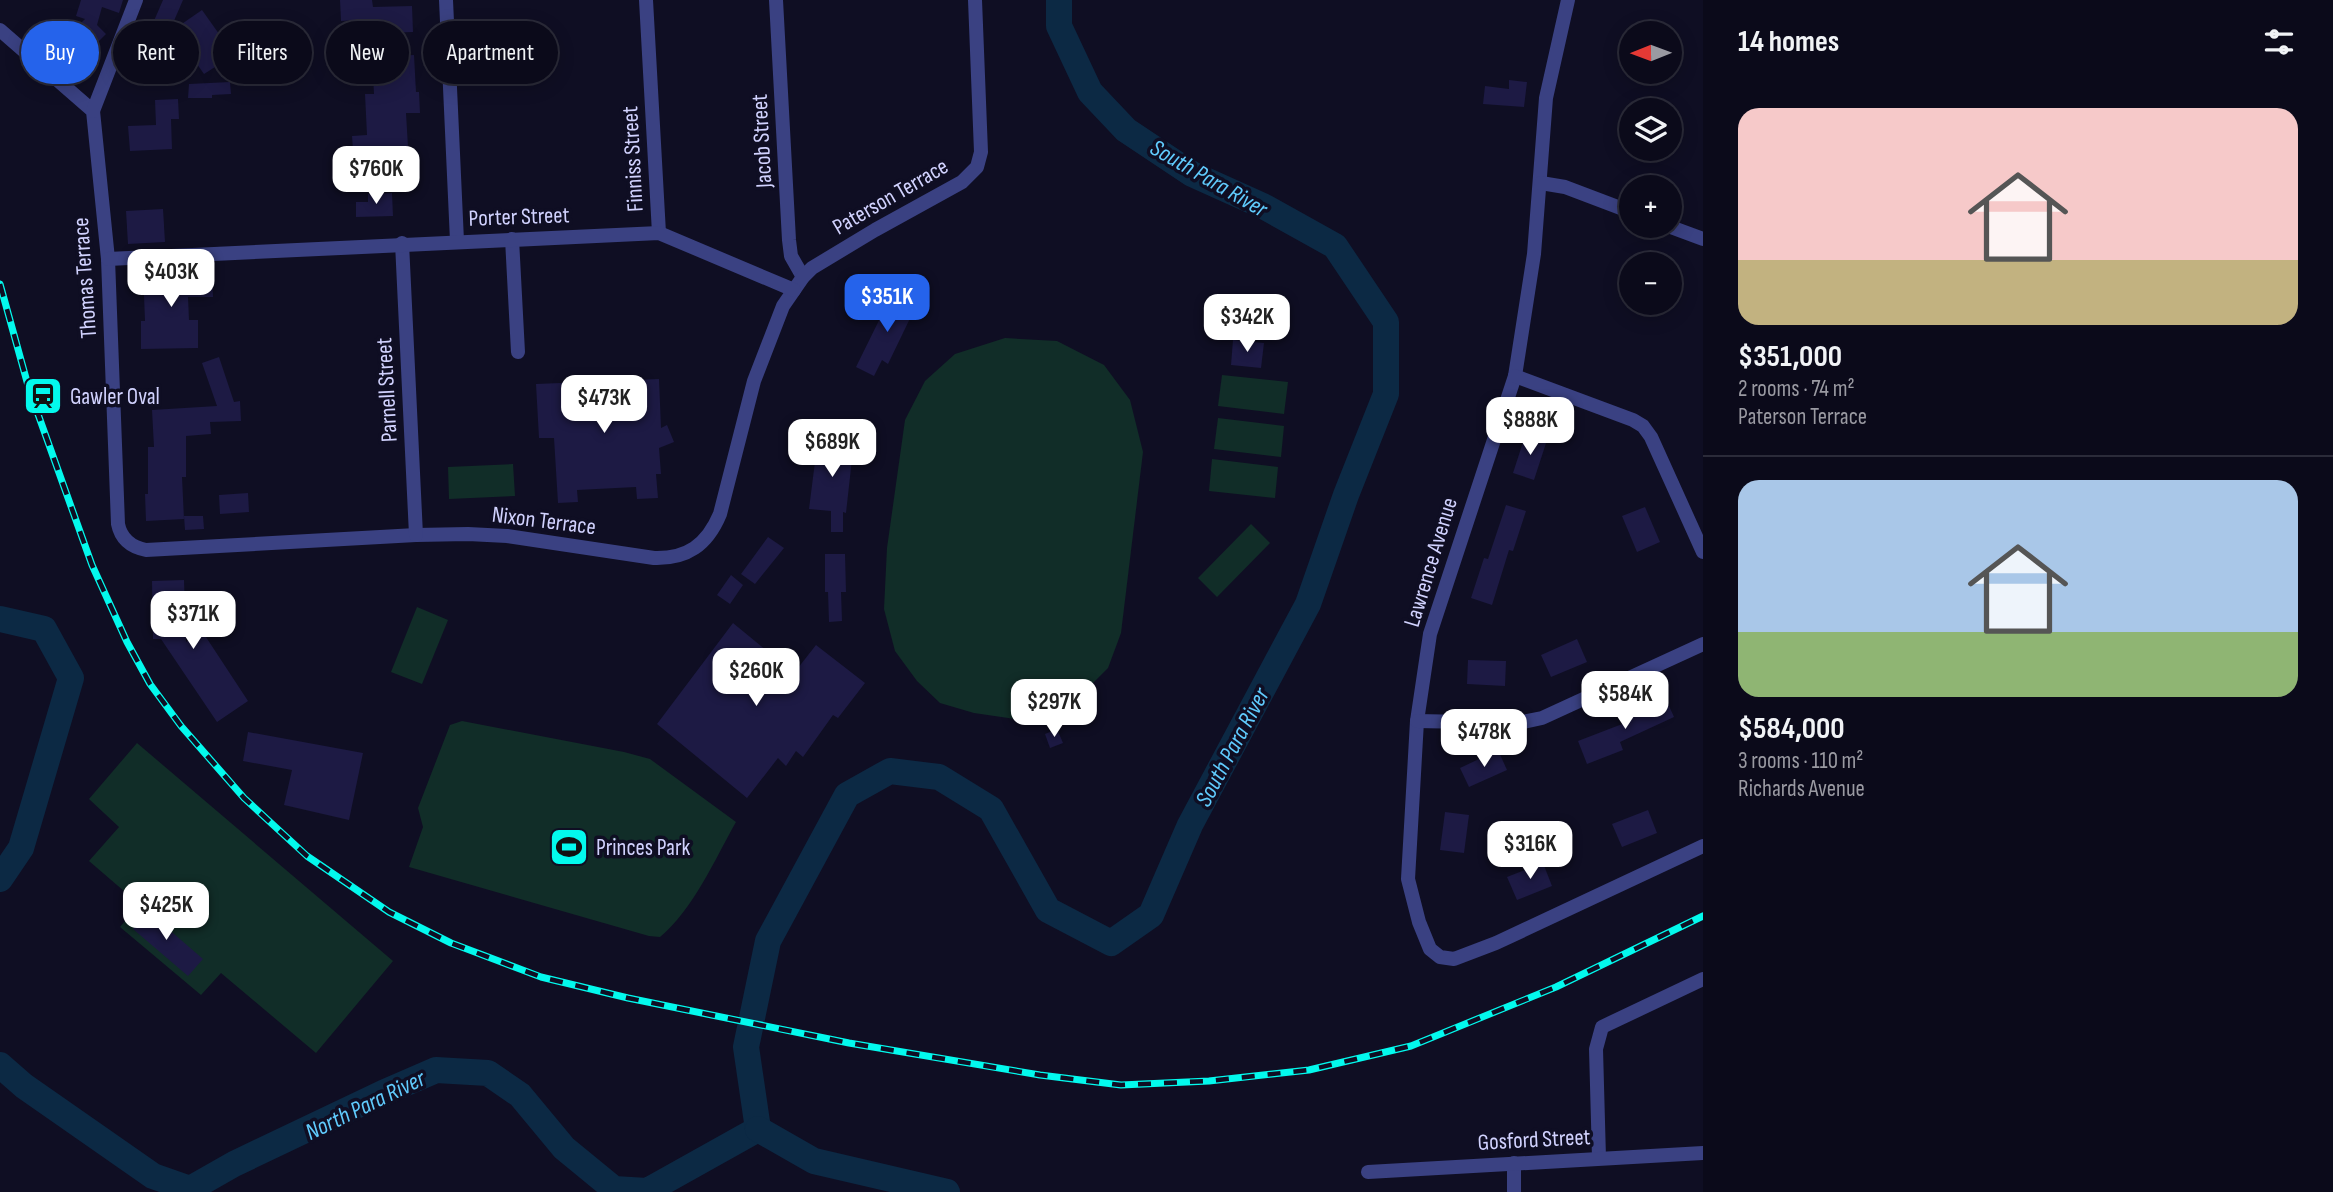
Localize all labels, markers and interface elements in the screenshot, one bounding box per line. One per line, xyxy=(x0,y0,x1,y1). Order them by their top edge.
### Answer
chip: Buy xyxy=(21,21,99,84)
chip: Rent xyxy=(113,21,199,84)
chip: Filters xyxy=(213,21,312,84)
chip: New xyxy=(326,21,409,84)
chip: Apartment xyxy=(423,21,558,84)
north arrow xyxy=(1619,21,1682,84)
map controls xyxy=(1619,21,1682,315)
icon: filters xyxy=(2260,23,2298,61)
text: 14 homes xyxy=(1738,24,1839,60)
street label: Jacob Street xyxy=(746,93,778,190)
button: layers xyxy=(1619,98,1682,161)
street label: Finniss Street xyxy=(616,105,650,212)
water label: South Para River xyxy=(1145,133,1274,224)
pin: $760K xyxy=(327,146,425,206)
street label: Paterson Terrace xyxy=(828,152,953,241)
icon: home xyxy=(1955,154,2081,280)
text: $760K xyxy=(349,155,403,183)
button: + xyxy=(1619,175,1682,238)
street label: Porter Street xyxy=(468,201,570,233)
street label: Thomas Terrace xyxy=(67,217,103,339)
pin: $403K xyxy=(122,250,220,309)
button: − xyxy=(1619,252,1682,315)
text: $403K xyxy=(143,258,199,286)
pin: $351K xyxy=(838,274,936,334)
text: $351K xyxy=(861,283,913,311)
pin: $342K xyxy=(1198,294,1296,354)
text: $342K xyxy=(1220,303,1274,331)
street label: Parnell Street xyxy=(370,337,404,443)
text: $351,000 xyxy=(1738,339,1842,375)
station icon: Gawler Oval xyxy=(22,375,64,417)
text: 2 rooms · 74 m² xyxy=(1738,375,1855,403)
pin: $473K xyxy=(555,376,653,435)
place label: Gawler Oval xyxy=(70,383,160,411)
text: $473K xyxy=(577,384,631,412)
pin: $888K xyxy=(1481,398,1579,457)
text: Paterson Terrace xyxy=(1738,403,1867,431)
text: $888K xyxy=(1502,406,1558,434)
pin: $689K xyxy=(783,420,881,479)
text: $689K xyxy=(804,428,860,456)
street label: Lawrence Avenue xyxy=(1398,494,1464,630)
street label: Nixon Terrace xyxy=(490,501,597,541)
icon: home xyxy=(1955,526,2081,652)
pin: $371K xyxy=(144,592,242,651)
text: $371K xyxy=(167,600,219,628)
pin: $260K xyxy=(707,648,805,708)
text: $260K xyxy=(729,657,783,685)
pin: $584K xyxy=(1576,672,1674,731)
pin: $297K xyxy=(1005,680,1103,739)
text: $584K xyxy=(1597,680,1653,708)
water label: South Para River xyxy=(1189,682,1276,812)
text: $297K xyxy=(1027,688,1081,716)
pin: $478K xyxy=(1435,710,1533,769)
text: $584,000 xyxy=(1738,711,1845,747)
text: $478K xyxy=(1457,718,1511,746)
text: 3 rooms · 110 m² xyxy=(1738,747,1863,775)
text: Richards Avenue xyxy=(1738,775,1865,803)
pin: $316K xyxy=(1481,822,1579,881)
sports icon: Princes Park xyxy=(548,826,590,868)
text: $316K xyxy=(1503,830,1557,858)
place label: Princes Park xyxy=(596,834,691,862)
pin: $425K xyxy=(117,883,215,942)
text: $425K xyxy=(139,891,193,919)
water label: North Para River xyxy=(301,1063,431,1147)
street label: Gosford Street xyxy=(1477,1123,1591,1157)

